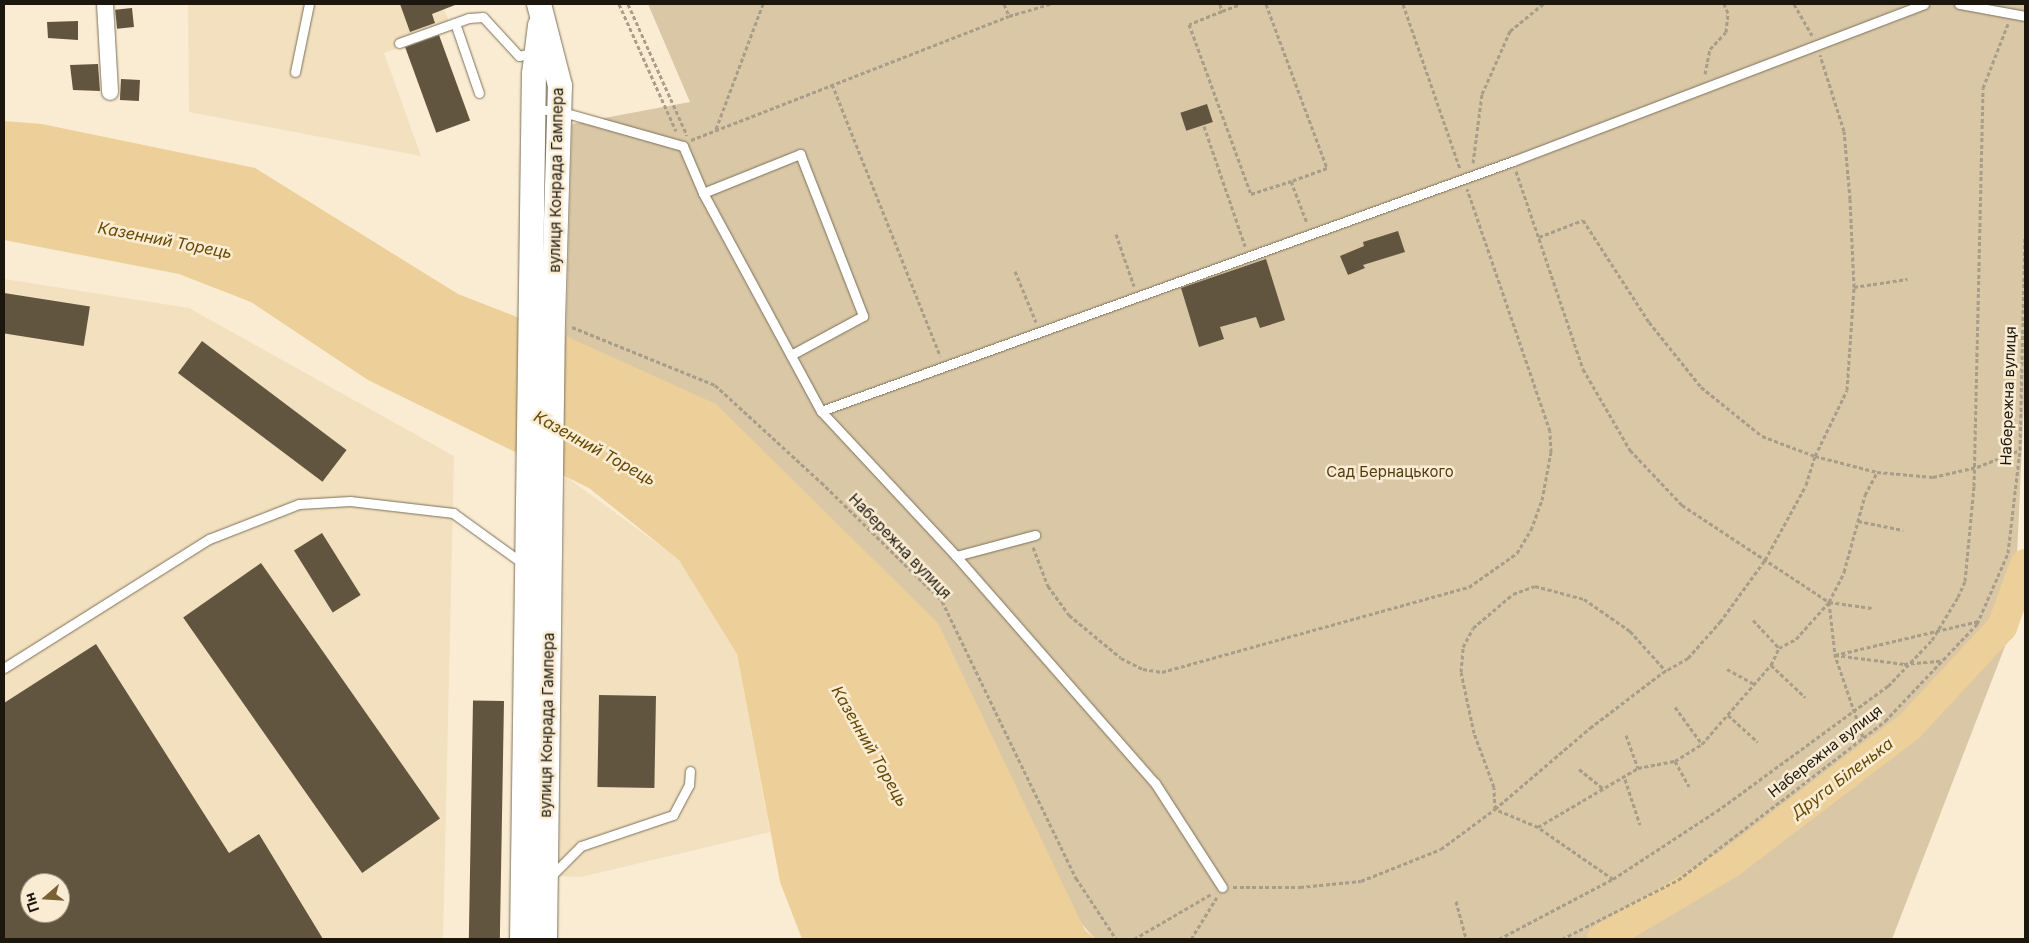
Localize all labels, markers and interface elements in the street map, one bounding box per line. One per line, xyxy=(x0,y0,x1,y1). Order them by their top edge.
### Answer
street label: вулиця Конрада Гампера xyxy=(545,87,567,273)
water label: Казенний Торець xyxy=(96,218,234,262)
street label: Набережна вулиця xyxy=(1997,326,2019,466)
water label: Казенний Торець xyxy=(531,407,659,489)
park label: Сад Бернацького xyxy=(1326,463,1454,481)
street label: Набережна вулиця xyxy=(845,490,955,602)
street label: вулиця Конрада Гампера xyxy=(536,632,558,818)
water label: Казенний Торець xyxy=(828,682,912,810)
street label: Набережна вулиця xyxy=(1765,701,1885,801)
water label: Друга Біленька xyxy=(1787,733,1897,823)
north arrow xyxy=(20,873,70,923)
text: Пн xyxy=(20,891,42,915)

